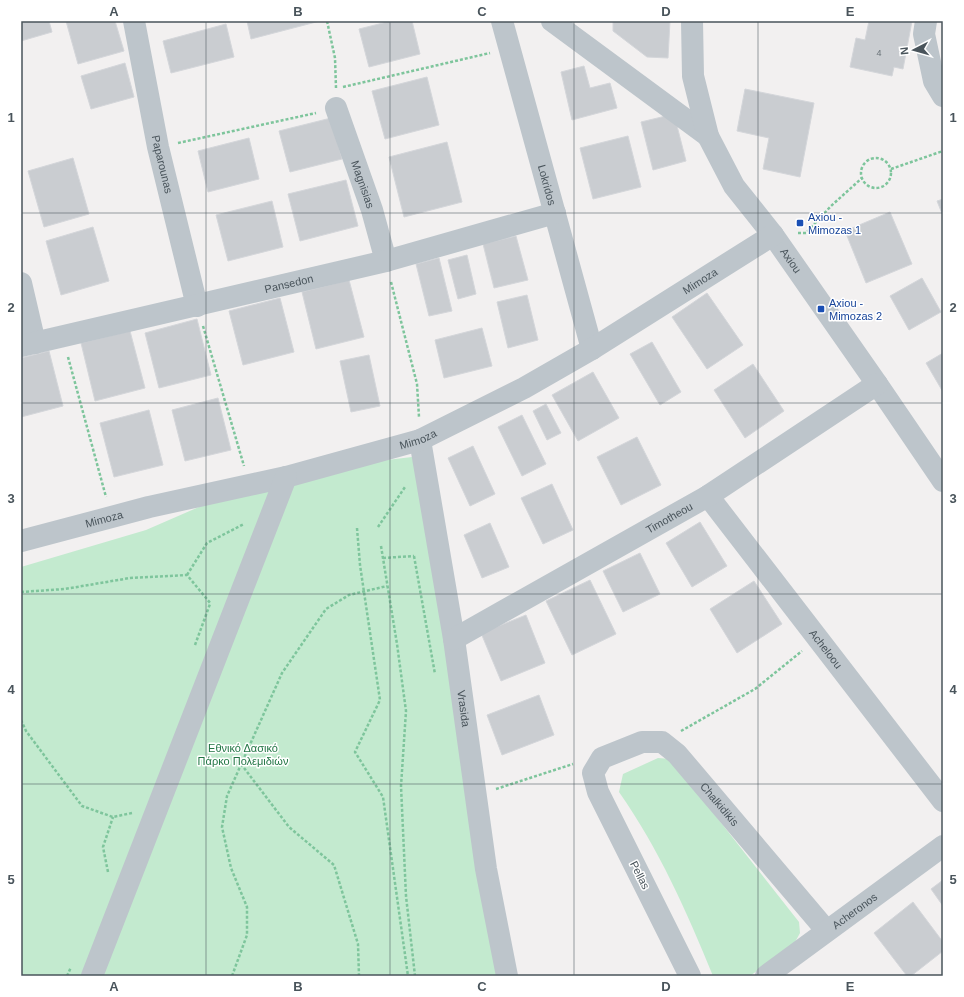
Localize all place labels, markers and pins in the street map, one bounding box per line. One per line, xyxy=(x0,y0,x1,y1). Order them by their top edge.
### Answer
place label: Axiou - Mimozas 1 xyxy=(808,211,861,236)
marker: Axiou - Mimozas 1 xyxy=(795,218,805,228)
place label: Axiou - Mimozas 2 xyxy=(829,297,882,322)
marker: Axiou - Mimozas 2 xyxy=(816,304,826,314)

